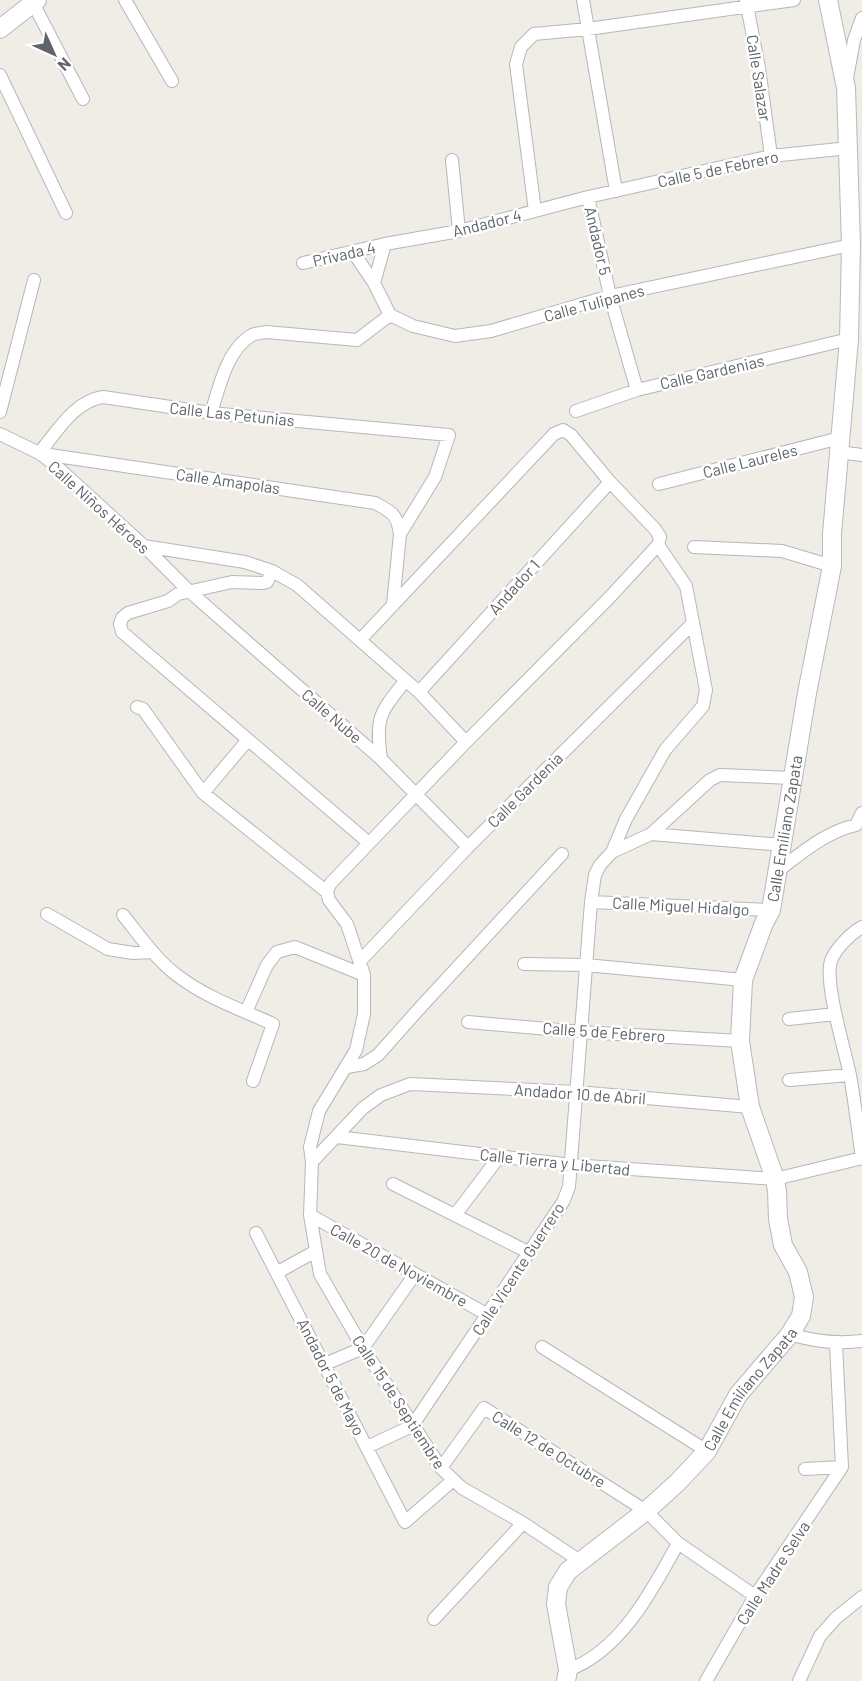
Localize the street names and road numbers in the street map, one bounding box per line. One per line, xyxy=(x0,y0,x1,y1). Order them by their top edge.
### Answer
street label: Calle Salazar xyxy=(743,33,776,123)
street label: Calle 5 de Febrero xyxy=(656,146,780,191)
street label: Andador 4 xyxy=(450,205,523,240)
street label: Andador 5 xyxy=(581,205,616,277)
street label: Privada 4 xyxy=(311,237,377,270)
street label: Calle Tulipanes xyxy=(542,280,646,325)
street label: Calle Gardenias xyxy=(658,350,766,393)
street label: Calle Las Petunias xyxy=(169,397,296,430)
street label: Calle Laureles xyxy=(701,440,799,481)
street label: Calle Niños Héroes xyxy=(45,456,154,557)
street label: Calle Amapolas xyxy=(175,464,281,497)
street label: Andador 1 xyxy=(484,555,543,618)
street label: Calle Nube xyxy=(298,684,366,747)
street label: Calle Gardenia xyxy=(483,748,566,831)
street label: Calle Emiliano Zapata xyxy=(762,754,806,903)
street label: Calle Miguel Hidalgo xyxy=(612,892,750,919)
street label: Calle 5 de Febrero xyxy=(542,1018,666,1045)
street label: Andador 10 de Abril xyxy=(514,1079,647,1108)
street label: Calle Tierra y Libertad xyxy=(479,1144,631,1179)
street label: Calle Vicente Guerrero xyxy=(468,1199,568,1339)
street label: Calle 20 de Noviembre xyxy=(327,1219,471,1310)
street label: Andador 5 de Mayo xyxy=(294,1315,369,1438)
street label: Calle Emiliano Zapata xyxy=(699,1324,801,1454)
street label: Calle 15 de Septiembre xyxy=(349,1331,450,1472)
street label: Calle 12 de Octubre xyxy=(489,1406,610,1491)
street label: Calle Madre Selva xyxy=(732,1517,813,1628)

